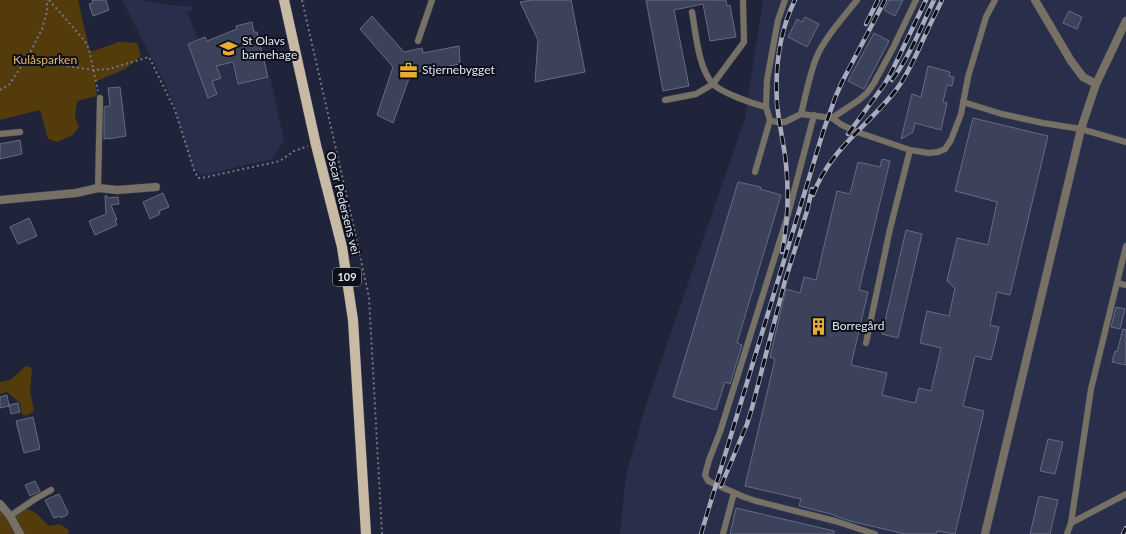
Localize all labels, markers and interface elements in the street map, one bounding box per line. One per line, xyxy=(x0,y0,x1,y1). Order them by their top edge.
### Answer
place label: St Olavs barnehage xyxy=(242,33,297,62)
school or university icon: St Olavs barnehage xyxy=(219,38,239,58)
park label: Kulåsparken xyxy=(13,52,77,67)
office icon: Stjernebygget xyxy=(399,60,419,80)
place label: Stjernebygget xyxy=(422,62,495,77)
street label: Oscar Pedersens vei xyxy=(323,150,364,256)
road number: 109 xyxy=(333,268,361,286)
building icon: Borregård xyxy=(809,316,829,336)
place label: Borregård xyxy=(832,318,884,333)

